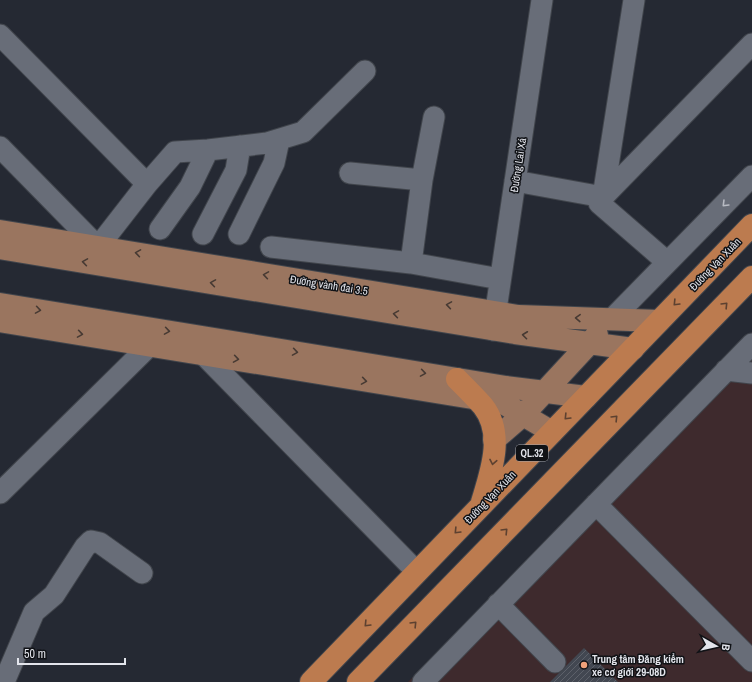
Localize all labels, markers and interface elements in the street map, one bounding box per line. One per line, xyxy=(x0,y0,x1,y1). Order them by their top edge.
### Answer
street label: Đường Lai Xá xyxy=(507,137,529,193)
one-way arrow xyxy=(722,199,730,207)
street label: Đường Vạn Xuân xyxy=(686,235,744,293)
one-way arrow xyxy=(135,250,141,258)
one-way arrow xyxy=(82,258,88,267)
one-way arrow xyxy=(263,271,269,280)
street label: Đường vành đai 3.5 xyxy=(289,272,369,298)
one-way arrow xyxy=(210,279,216,288)
one-way arrow xyxy=(674,298,681,306)
one-way arrow xyxy=(446,301,452,310)
one-way arrow xyxy=(720,302,728,310)
one-way arrow xyxy=(35,305,42,314)
one-way arrow xyxy=(393,310,399,318)
one-way arrow xyxy=(575,314,581,323)
one-way arrow xyxy=(164,326,170,335)
one-way arrow xyxy=(77,329,83,338)
one-way arrow xyxy=(522,330,528,339)
one-way arrow xyxy=(292,347,298,356)
one-way arrow xyxy=(233,355,239,363)
one-way arrow xyxy=(420,369,426,377)
one-way arrow xyxy=(361,376,367,384)
one-way arrow xyxy=(564,412,572,420)
one-way arrow xyxy=(611,415,618,423)
road number: QL.32 xyxy=(516,445,548,461)
one-way arrow xyxy=(489,458,498,465)
street label: Đường Vạn Xuân xyxy=(461,468,519,526)
one-way arrow xyxy=(454,526,462,534)
one-way arrow xyxy=(500,528,508,536)
one-way arrow xyxy=(364,619,371,627)
one-way arrow xyxy=(409,621,417,629)
north arrow xyxy=(696,626,736,666)
scale bar xyxy=(18,640,125,666)
text: B xyxy=(718,643,733,652)
text: 50 m xyxy=(24,646,46,662)
place label: Trung tâm Đăng kiểm xe cơ giới 29-08D xyxy=(592,652,684,679)
marker: Trung tâm Đăng kiểm xe cơ giới 29-08D xyxy=(579,660,589,670)

